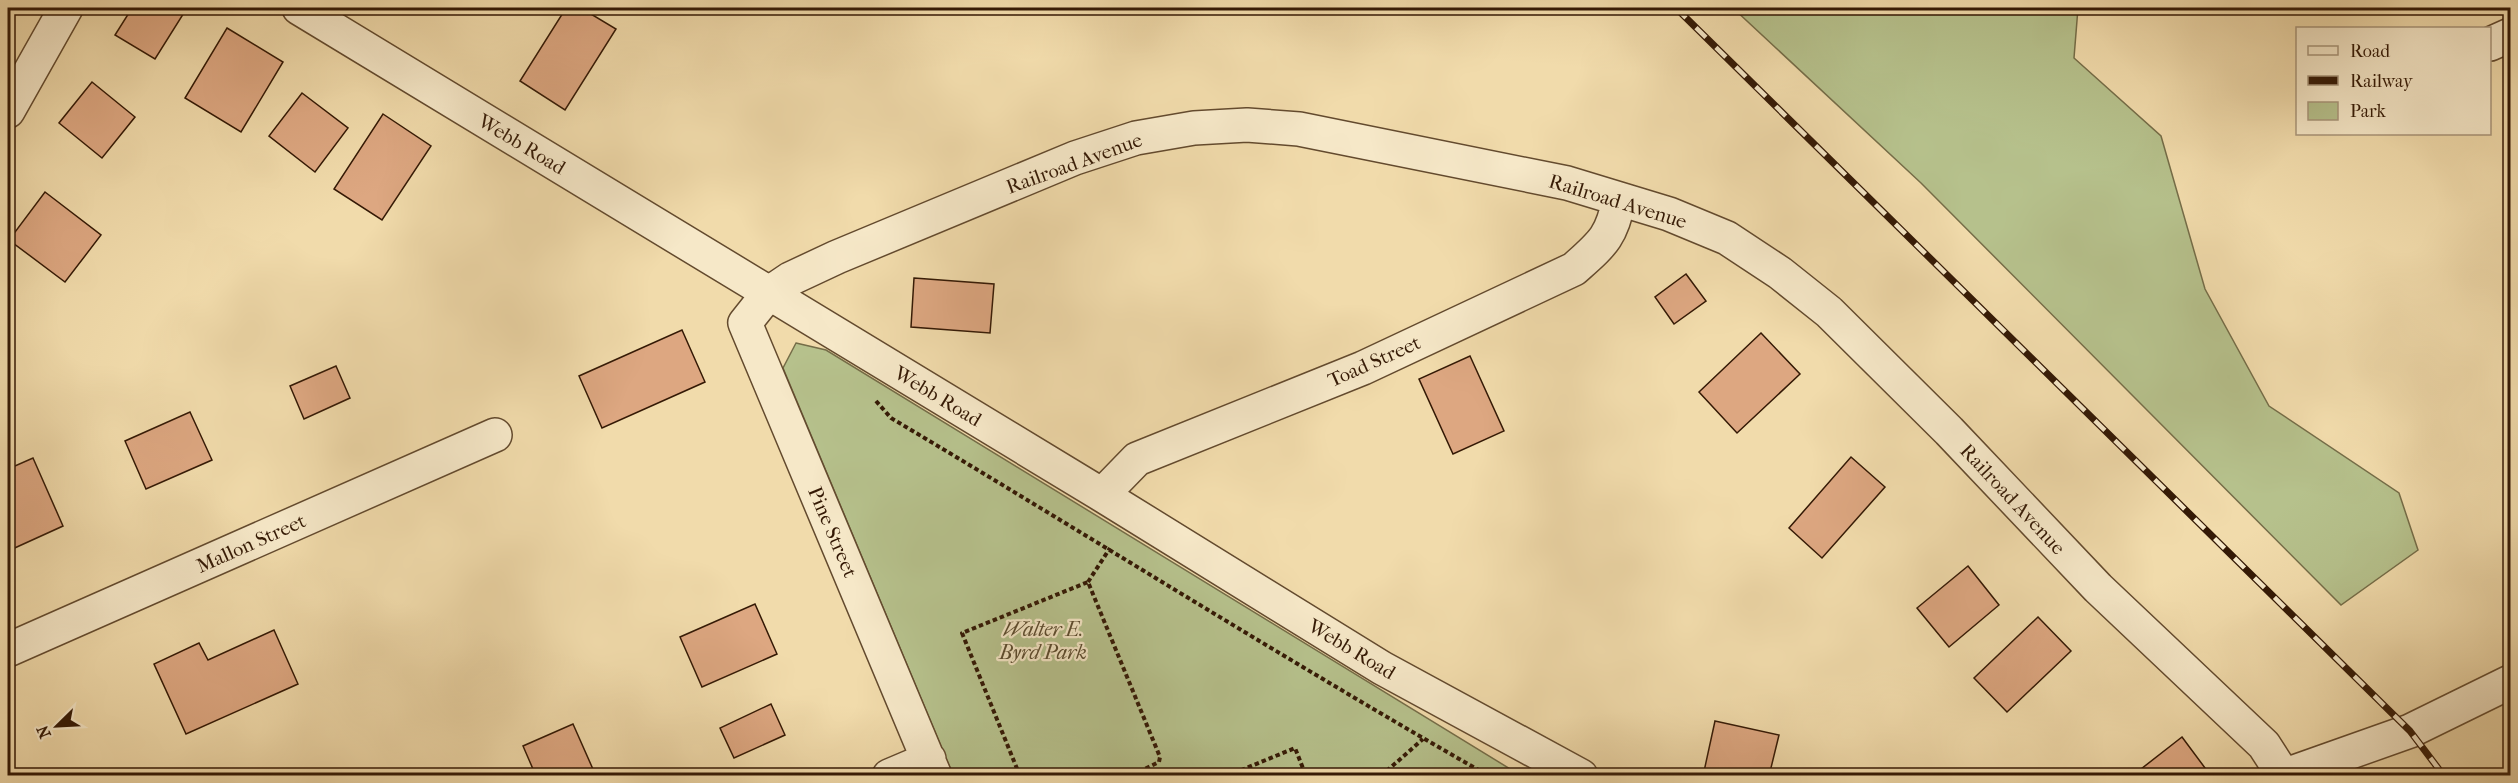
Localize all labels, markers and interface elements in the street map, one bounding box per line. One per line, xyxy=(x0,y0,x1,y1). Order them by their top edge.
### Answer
legend xyxy=(2296,27,2491,135)
text: Road xyxy=(2350,41,2390,62)
text: Railway xyxy=(2350,71,2414,92)
text: Park xyxy=(2350,101,2387,122)
street label: Webb Road xyxy=(473,109,571,180)
street label: Railroad Avenue xyxy=(1003,128,1145,199)
street label: Railroad Avenue xyxy=(1546,170,1690,233)
street label: Toad Street xyxy=(1324,331,1424,392)
street label: Webb Road xyxy=(889,361,987,432)
street label: Railroad Avenue xyxy=(1955,439,2070,560)
street label: Pine Street xyxy=(803,483,862,581)
street label: Mallon Street xyxy=(193,509,309,578)
street label: Webb Road xyxy=(1303,614,1401,685)
park label: Walter E. Byrd Park xyxy=(998,618,1087,664)
north arrow xyxy=(27,696,87,756)
text: N xyxy=(32,722,55,741)

